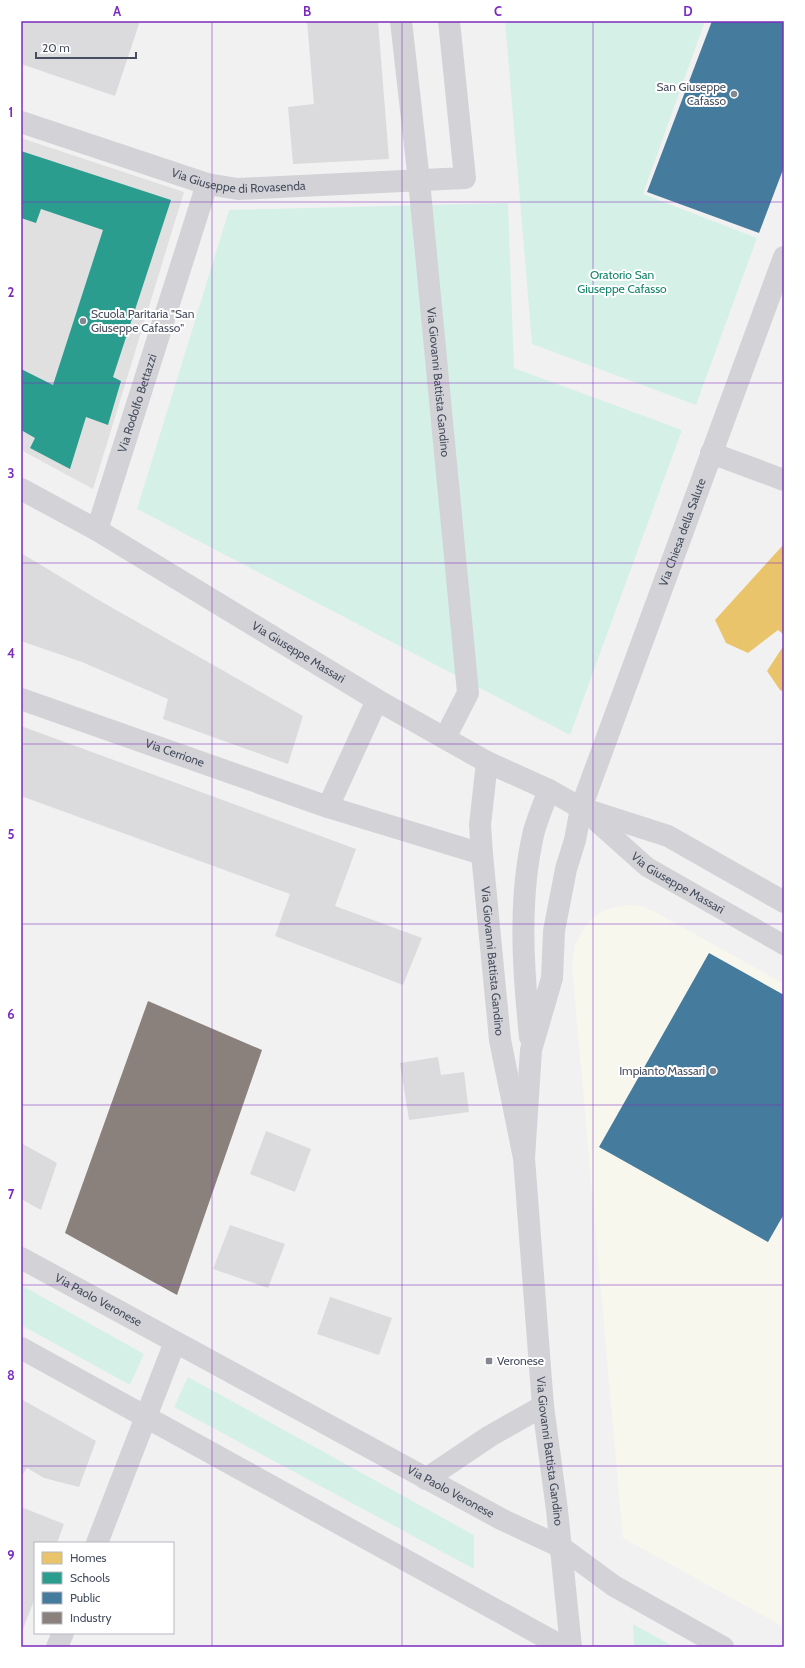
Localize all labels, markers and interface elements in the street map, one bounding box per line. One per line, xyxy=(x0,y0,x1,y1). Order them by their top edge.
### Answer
text: A xyxy=(113,3,122,19)
text: B xyxy=(303,3,311,19)
text: C xyxy=(494,3,502,19)
text: D xyxy=(683,3,693,19)
scale bar xyxy=(36,34,136,60)
text: 20 m xyxy=(42,40,70,55)
place label: San Giuseppe Cafasso xyxy=(656,79,726,108)
marker: San Giuseppe Cafasso xyxy=(729,89,739,99)
text: 1 xyxy=(9,104,13,120)
street label: Via Giuseppe di Rovasenda xyxy=(169,165,306,196)
park label: Oratorio San Giuseppe Cafasso xyxy=(577,267,667,296)
text: 2 xyxy=(8,284,15,300)
place label: Scuola Paritaria "San Giuseppe Cafasso" xyxy=(91,306,195,335)
street label: Via Giovanni Battista Gandino xyxy=(424,307,453,458)
marker: Scuola Paritaria "San Giuseppe Cafasso" xyxy=(78,316,88,326)
street label: Via Rodolfo Bettazzi xyxy=(114,352,160,454)
text: 3 xyxy=(7,465,15,481)
street label: Via Chiesa della Salute xyxy=(655,476,709,588)
street label: Via Giuseppe Massari xyxy=(249,618,348,686)
text: 4 xyxy=(7,645,15,661)
street label: Via Cerrione xyxy=(143,735,207,770)
text: 5 xyxy=(8,826,15,842)
street label: Via Giuseppe Massari xyxy=(628,848,727,917)
street label: Via Giovanni Battista Gandino xyxy=(478,885,508,1037)
text: 6 xyxy=(7,1006,15,1022)
place label: Impianto Massari xyxy=(619,1063,705,1078)
marker: Impianto Massari xyxy=(708,1066,718,1076)
text: 7 xyxy=(8,1186,15,1202)
street label: Via Paolo Veronese xyxy=(52,1270,145,1329)
place label: Veronese xyxy=(497,1353,544,1368)
marker: Veronese xyxy=(484,1356,494,1366)
text: 8 xyxy=(7,1367,15,1383)
street label: Via Giovanni Battista Gandino xyxy=(534,1376,567,1527)
street label: Via Paolo Veronese xyxy=(405,1461,497,1521)
legend xyxy=(34,1542,174,1634)
text: 9 xyxy=(7,1547,15,1563)
text: Homes xyxy=(70,1550,107,1565)
text: Schools xyxy=(70,1570,110,1585)
text: Public xyxy=(70,1590,101,1605)
text: Industry xyxy=(70,1610,111,1625)

